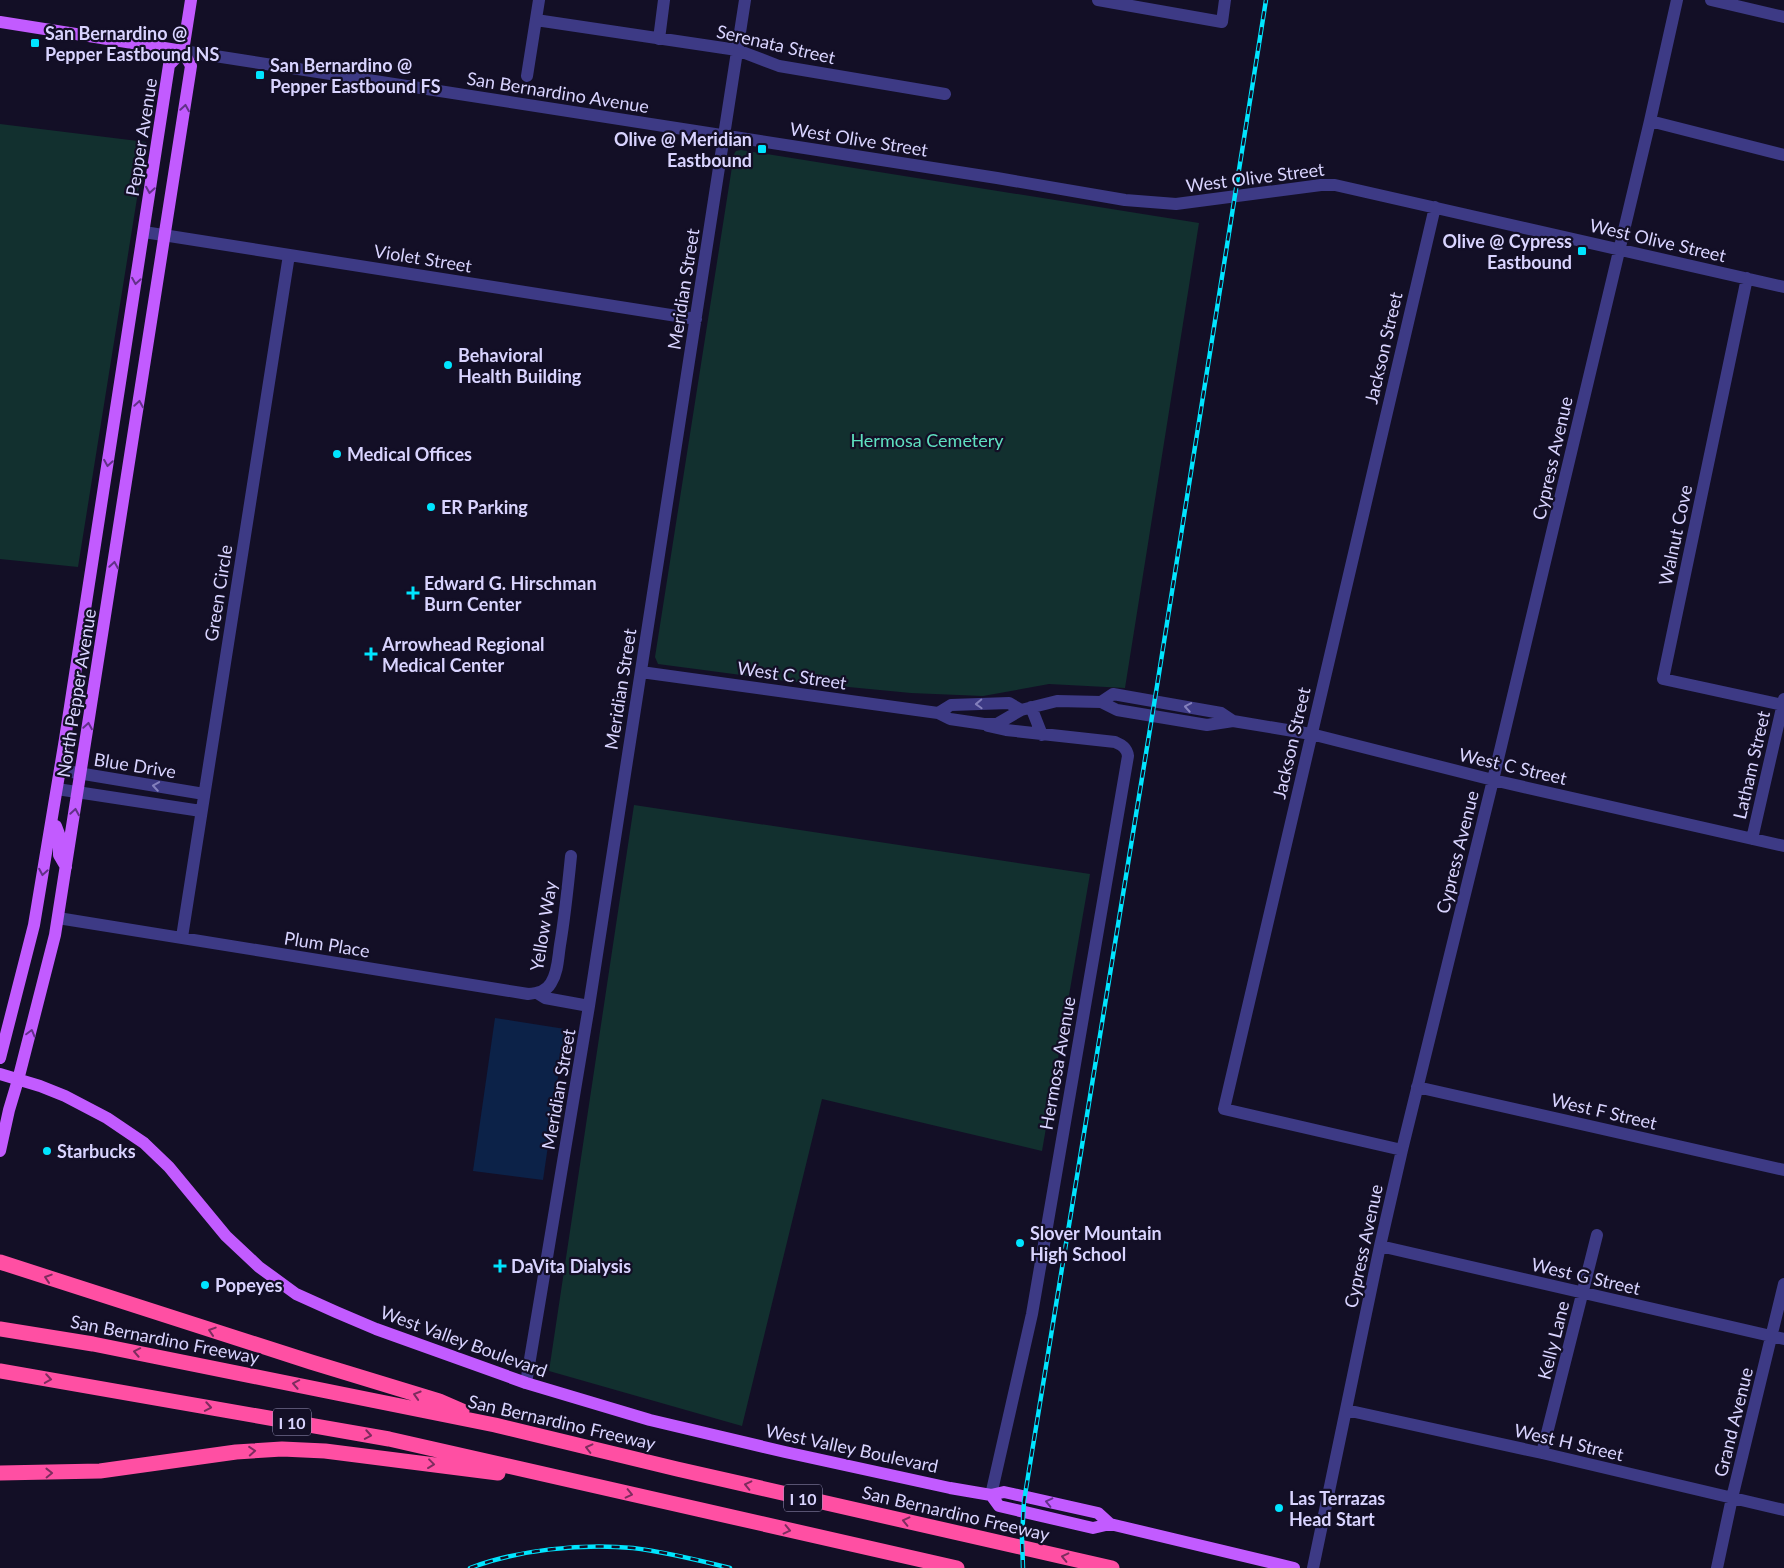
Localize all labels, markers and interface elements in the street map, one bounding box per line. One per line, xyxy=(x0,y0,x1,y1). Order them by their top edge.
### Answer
street label: Serenata Street xyxy=(714,20,838,68)
place label: San Bernardino @ Pepper Eastbound NS xyxy=(45,22,219,65)
marker: San Bernardino @ Pepper Eastbound NS xyxy=(29,37,41,49)
place label: San Bernardino @ Pepper Eastbound FS xyxy=(270,54,441,97)
street label: San Bernardino Avenue xyxy=(465,67,651,117)
marker: San Bernardino @ Pepper Eastbound FS xyxy=(254,69,266,81)
street label: Pepper Avenue xyxy=(121,76,161,198)
one-way arrow xyxy=(179,104,189,112)
street label: West Olive Street xyxy=(788,117,930,161)
place label: Olive @ Meridian Eastbound xyxy=(614,128,752,171)
marker: Olive @ Meridian Eastbound xyxy=(756,143,768,155)
street label: West Olive Street xyxy=(1185,158,1326,196)
one-way arrow xyxy=(146,186,156,194)
street label: West Olive Street xyxy=(1588,214,1729,267)
street label: Meridian Street xyxy=(663,226,704,351)
place label: Olive @ Cypress Eastbound xyxy=(1443,230,1572,273)
street label: Violet Street xyxy=(372,239,474,277)
marker: Olive @ Cypress Eastbound xyxy=(1576,245,1588,257)
one-way arrow xyxy=(132,276,142,285)
street label: Jackson Street xyxy=(1359,289,1407,406)
place label: Behavioral Health Building xyxy=(458,344,582,387)
marker: Behavioral Health Building xyxy=(442,359,454,371)
street label: Cypress Avenue xyxy=(1527,394,1577,522)
one-way arrow xyxy=(133,400,143,409)
park label: Hermosa Cemetery xyxy=(850,429,1004,451)
place label: Medical Offices xyxy=(347,443,472,465)
marker: Medical Offices xyxy=(331,448,343,460)
one-way arrow xyxy=(103,459,114,467)
street label: Walnut Cove xyxy=(1654,483,1696,587)
place label: ER Parking xyxy=(441,496,528,518)
marker: ER Parking xyxy=(425,501,437,513)
street label: Green Circle xyxy=(199,543,237,643)
one-way arrow xyxy=(108,561,118,569)
place label: Edward G. Hirschman Burn Center xyxy=(424,572,597,615)
marker: Edward G. Hirschman Burn Center xyxy=(406,586,420,600)
street label: North Pepper Avenue xyxy=(52,607,100,779)
street label: Meridian Street xyxy=(600,626,641,751)
place label: Arrowhead Regional Medical Center xyxy=(381,633,545,676)
marker: Arrowhead Regional Medical Center xyxy=(364,647,378,661)
street label: West C Street xyxy=(736,656,849,694)
street label: Jackson Street xyxy=(1267,684,1315,801)
one-way arrow xyxy=(975,699,983,709)
one-way arrow xyxy=(1183,703,1192,713)
street label: Latham Street xyxy=(1728,708,1774,821)
one-way arrow xyxy=(83,721,93,730)
street label: West C Street xyxy=(1457,743,1570,789)
street label: Blue Drive xyxy=(92,748,178,782)
one-way arrow xyxy=(151,782,160,792)
street label: Cypress Avenue xyxy=(1431,788,1483,916)
one-way arrow xyxy=(69,808,79,817)
one-way arrow xyxy=(39,868,49,876)
street label: Yellow Way xyxy=(525,879,561,973)
street label: Plum Place xyxy=(283,926,371,962)
street label: Hermosa Avenue xyxy=(1034,995,1080,1131)
street label: Meridian Street xyxy=(537,1026,580,1151)
one-way arrow xyxy=(25,1029,35,1037)
street label: West F Street xyxy=(1549,1088,1660,1134)
place label: Starbucks xyxy=(57,1140,136,1162)
marker: Starbucks xyxy=(41,1145,53,1157)
street label: Cypress Avenue xyxy=(1339,1182,1387,1310)
place label: Slover Mountain High School xyxy=(1030,1222,1162,1265)
marker: Slover Mountain High School xyxy=(1014,1237,1026,1249)
street label: West G Street xyxy=(1529,1253,1643,1299)
place label: DaVita Dialysis xyxy=(511,1255,631,1277)
marker: DaVita Dialysis xyxy=(493,1259,507,1273)
one-way arrow xyxy=(45,1274,53,1284)
place label: Popeyes xyxy=(215,1274,282,1296)
marker: Popeyes xyxy=(199,1279,211,1291)
street label: Kelly Lane xyxy=(1533,1298,1573,1382)
street label: West Valley Boulevard xyxy=(378,1301,550,1381)
street label: San Bernardino Freeway xyxy=(69,1310,262,1368)
one-way arrow xyxy=(208,1327,217,1337)
one-way arrow xyxy=(132,1348,141,1358)
street label: Grand Avenue xyxy=(1709,1365,1757,1479)
one-way arrow xyxy=(44,1373,52,1383)
one-way arrow xyxy=(292,1379,301,1390)
one-way arrow xyxy=(414,1390,422,1400)
street label: San Bernardino Freeway xyxy=(466,1390,659,1454)
one-way arrow xyxy=(204,1401,213,1411)
road number: I 10 xyxy=(273,1408,311,1435)
street label: West Valley Boulevard xyxy=(764,1419,940,1477)
street label: West H Street xyxy=(1512,1419,1626,1465)
one-way arrow xyxy=(364,1430,372,1440)
one-way arrow xyxy=(585,1443,594,1454)
one-way arrow xyxy=(248,1445,256,1456)
one-way arrow xyxy=(426,1459,435,1469)
one-way arrow xyxy=(45,1467,53,1478)
one-way arrow xyxy=(743,1480,752,1491)
street label: San Bernardino Freeway xyxy=(860,1481,1053,1545)
road number: I 10 xyxy=(784,1485,822,1512)
place label: Las Terrazas Head Start xyxy=(1289,1487,1385,1530)
one-way arrow xyxy=(624,1488,633,1499)
one-way arrow xyxy=(1044,1497,1053,1508)
marker: Las Terrazas Head Start xyxy=(1273,1502,1285,1514)
one-way arrow xyxy=(902,1516,911,1527)
one-way arrow xyxy=(783,1524,792,1535)
one-way arrow xyxy=(1060,1552,1069,1563)

